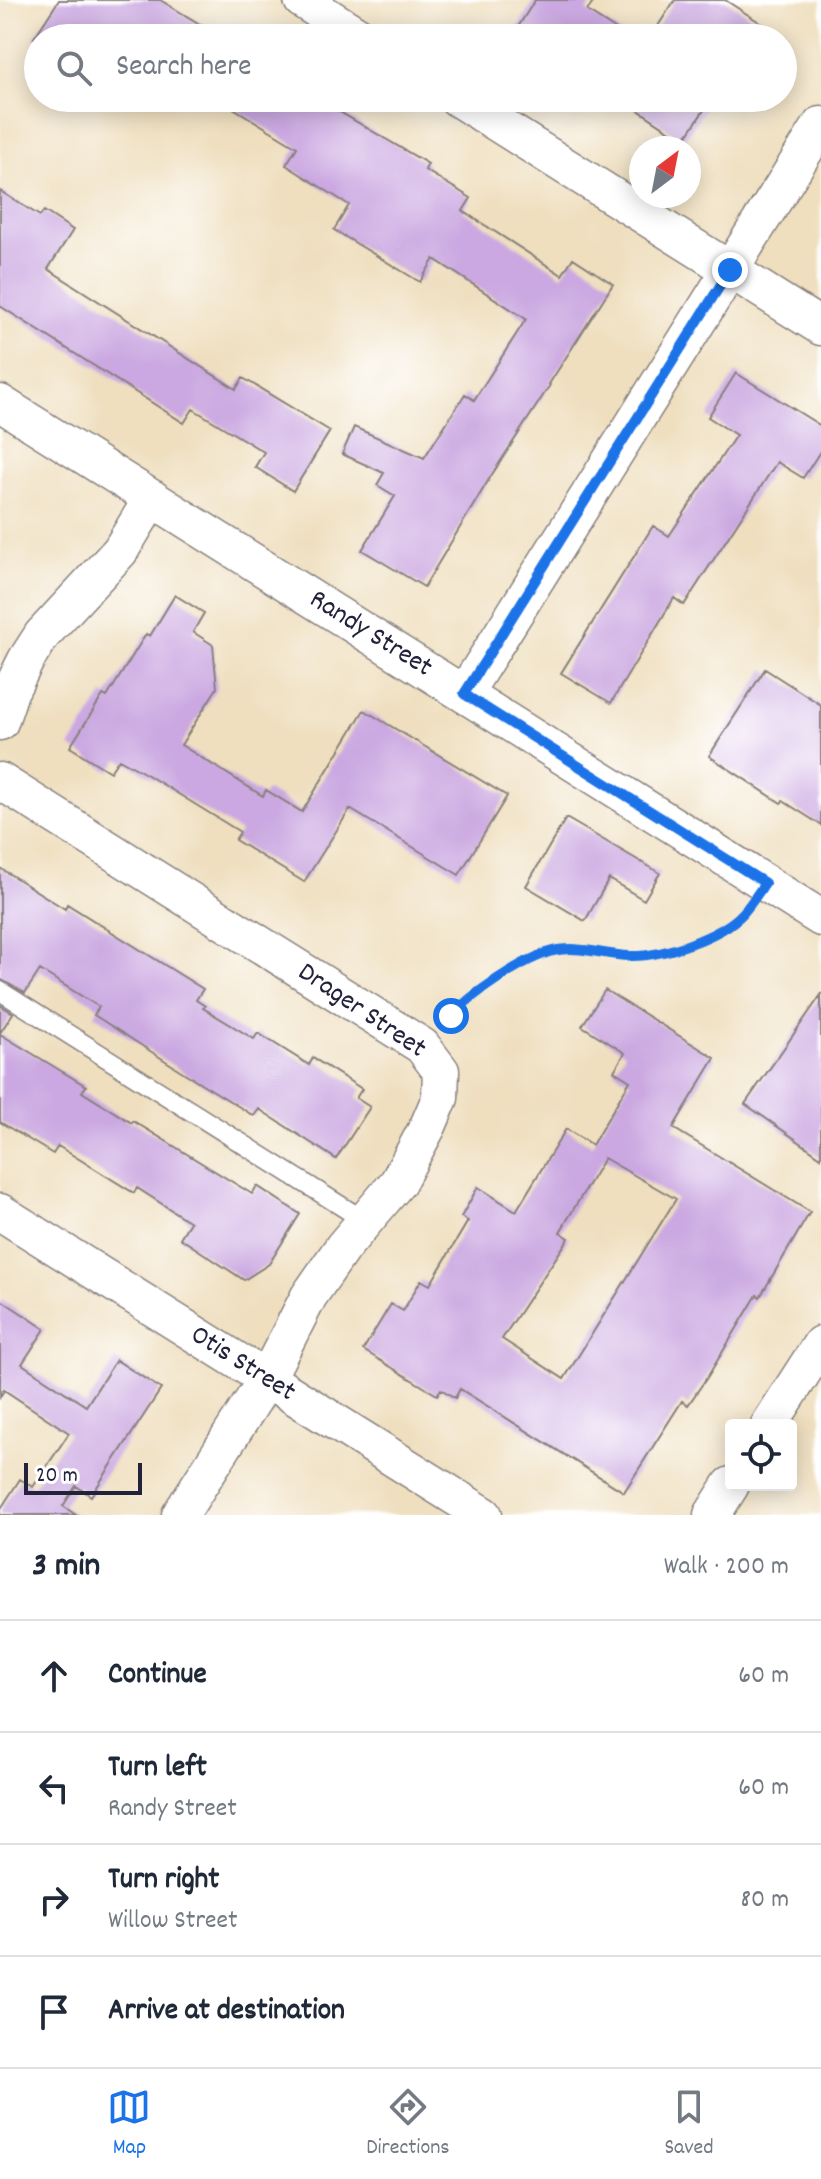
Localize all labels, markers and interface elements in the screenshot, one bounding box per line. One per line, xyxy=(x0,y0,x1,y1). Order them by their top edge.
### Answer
search box xyxy=(24,24,797,112)
icon: search xyxy=(52,46,96,90)
text: Search here xyxy=(116,47,252,90)
north arrow xyxy=(629,136,701,208)
route end xyxy=(712,252,748,288)
street label: Randy Street xyxy=(301,581,439,689)
street label: Drager Street xyxy=(289,954,433,1070)
route start xyxy=(433,998,469,1034)
street label: Otis Street xyxy=(181,1317,303,1413)
map controls xyxy=(725,1419,797,1491)
button: locate xyxy=(725,1419,797,1491)
scale bar xyxy=(24,1459,142,1495)
text: 20 m xyxy=(36,1461,78,1492)
text: 3 min xyxy=(32,1543,100,1592)
text: Walk · 200 m xyxy=(664,1549,789,1586)
icon: ahead xyxy=(32,1654,76,1698)
text: Continue xyxy=(108,1655,207,1698)
text: 60 m xyxy=(738,1658,789,1695)
text: Turn left xyxy=(108,1748,207,1791)
icon: left xyxy=(32,1766,76,1810)
text: 60 m xyxy=(738,1770,789,1807)
text: Randy Street xyxy=(108,1791,237,1828)
text: Turn right xyxy=(108,1860,219,1903)
icon: right xyxy=(32,1878,76,1922)
text: 80 m xyxy=(741,1882,789,1919)
text: Willow Street xyxy=(108,1903,238,1940)
icon: arrive xyxy=(32,1990,76,2034)
text: Arrive at destination xyxy=(108,1991,345,2034)
tab: Map xyxy=(107,2085,151,2164)
tab: Directions xyxy=(366,2085,450,2164)
tab: Saved xyxy=(664,2085,714,2164)

